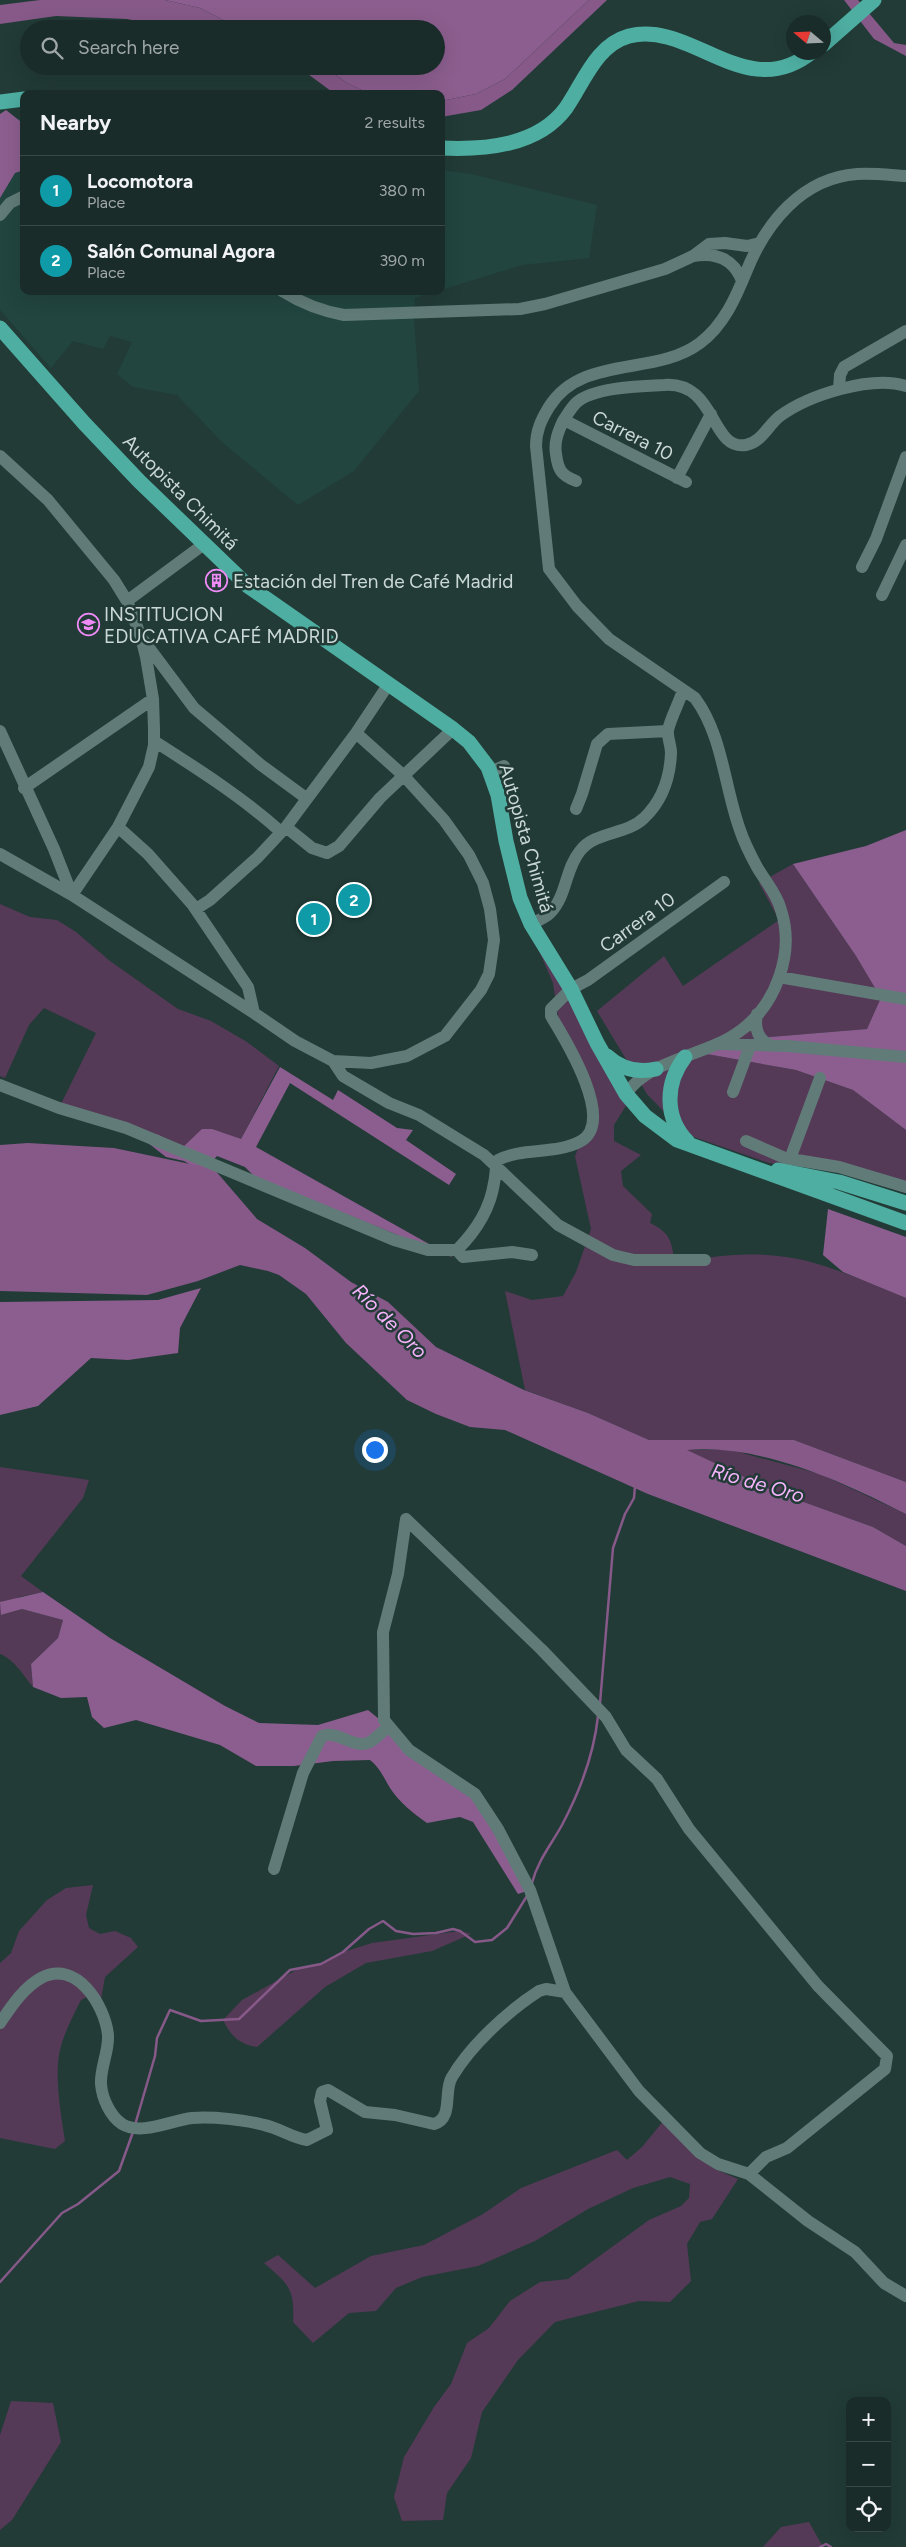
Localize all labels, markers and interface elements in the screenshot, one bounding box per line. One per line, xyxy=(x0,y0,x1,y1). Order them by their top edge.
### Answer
north arrow xyxy=(786,15,831,60)
search box xyxy=(20,20,445,75)
icon: search xyxy=(38,34,66,62)
text: Search here xyxy=(78,36,180,59)
text: Nearby xyxy=(40,110,111,135)
text: 2 results xyxy=(365,113,425,132)
text: Locomotora xyxy=(87,170,193,193)
text: 1 xyxy=(53,181,59,200)
text: 380 m xyxy=(379,181,425,200)
text: Place xyxy=(87,193,125,212)
text: Salón Comunal Agora xyxy=(87,240,275,263)
text: 2 xyxy=(51,251,61,270)
text: 390 m xyxy=(379,251,425,270)
text: Place xyxy=(87,263,125,282)
street label: Carrera 10 xyxy=(589,405,677,466)
street label: Autopista Chimitá xyxy=(118,430,243,555)
building icon: Estación del Tren de Café Madrid xyxy=(205,569,229,593)
place label: Estación del Tren de Café Madrid xyxy=(233,570,514,593)
place label: INSTITUCION EDUCATIVA CAFÉ MADRID xyxy=(104,603,339,648)
school or university icon: INSTITUCION EDUCATIVA CAFÉ MADRID xyxy=(76,613,100,637)
street label: Autopista Chimitá xyxy=(494,761,559,915)
pin: 2 xyxy=(338,881,370,919)
street label: Carrera 10 xyxy=(595,887,679,957)
pin: 1 xyxy=(298,900,330,938)
water label: Río de Oro xyxy=(348,1279,432,1363)
your location xyxy=(362,1437,388,1463)
water label: Río de Oro xyxy=(709,1458,807,1508)
map controls xyxy=(846,2397,891,2532)
button: + xyxy=(846,2397,891,2442)
button: − xyxy=(846,2442,891,2487)
button: locate xyxy=(846,2487,891,2532)

